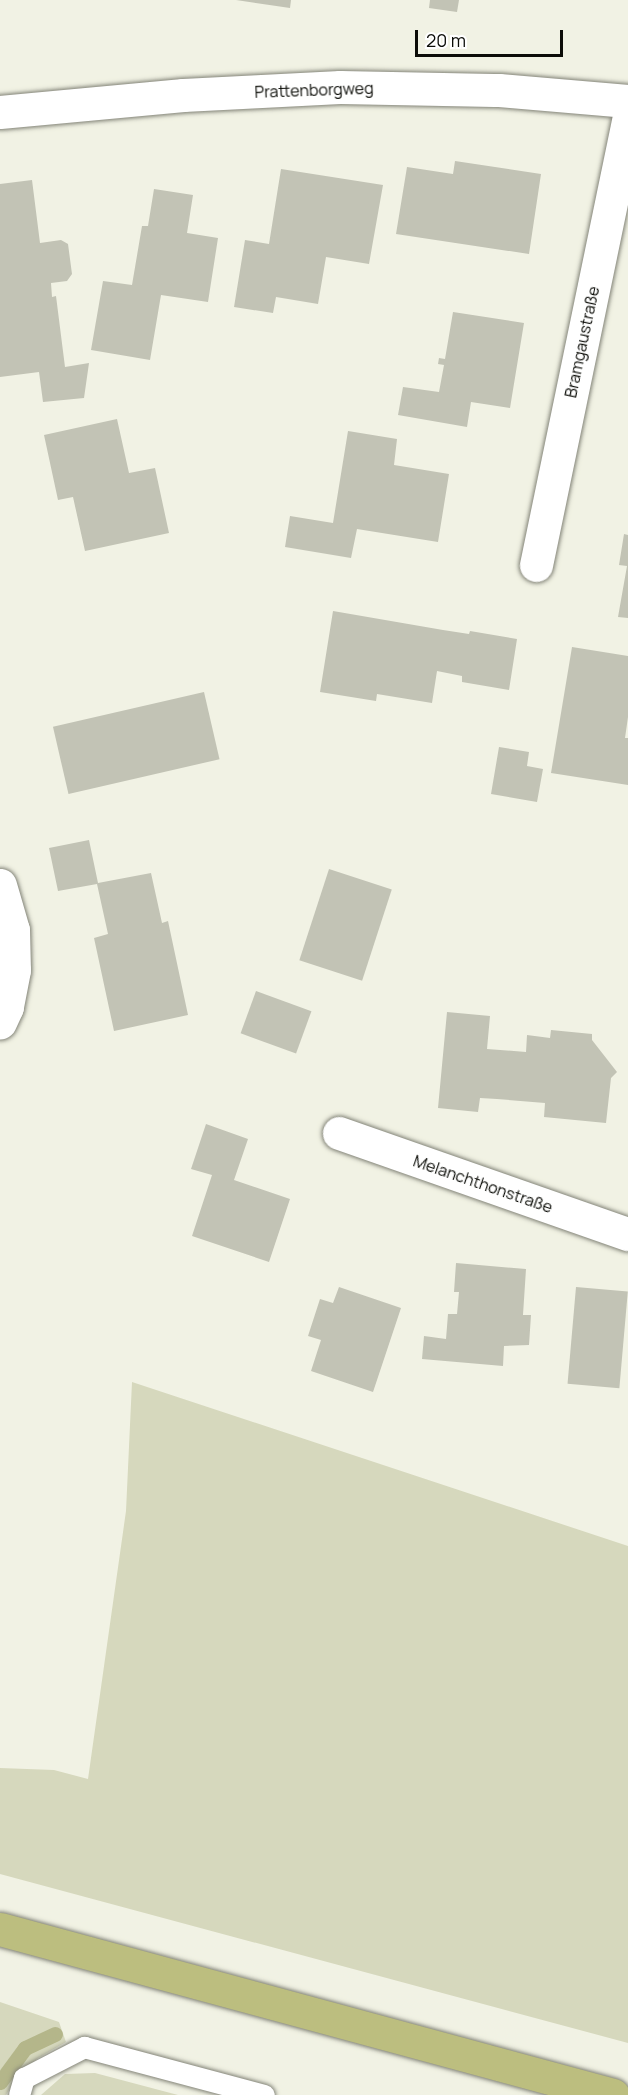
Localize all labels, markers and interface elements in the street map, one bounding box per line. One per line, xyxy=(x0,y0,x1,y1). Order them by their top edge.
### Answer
scale bar xyxy=(418,18,566,56)
text: 20 m xyxy=(426,28,466,52)
street label: Prattenborgweg xyxy=(254,78,374,102)
street label: Bramgaustraße xyxy=(561,284,603,400)
street label: Melanchthonstraße xyxy=(411,1151,555,1217)

